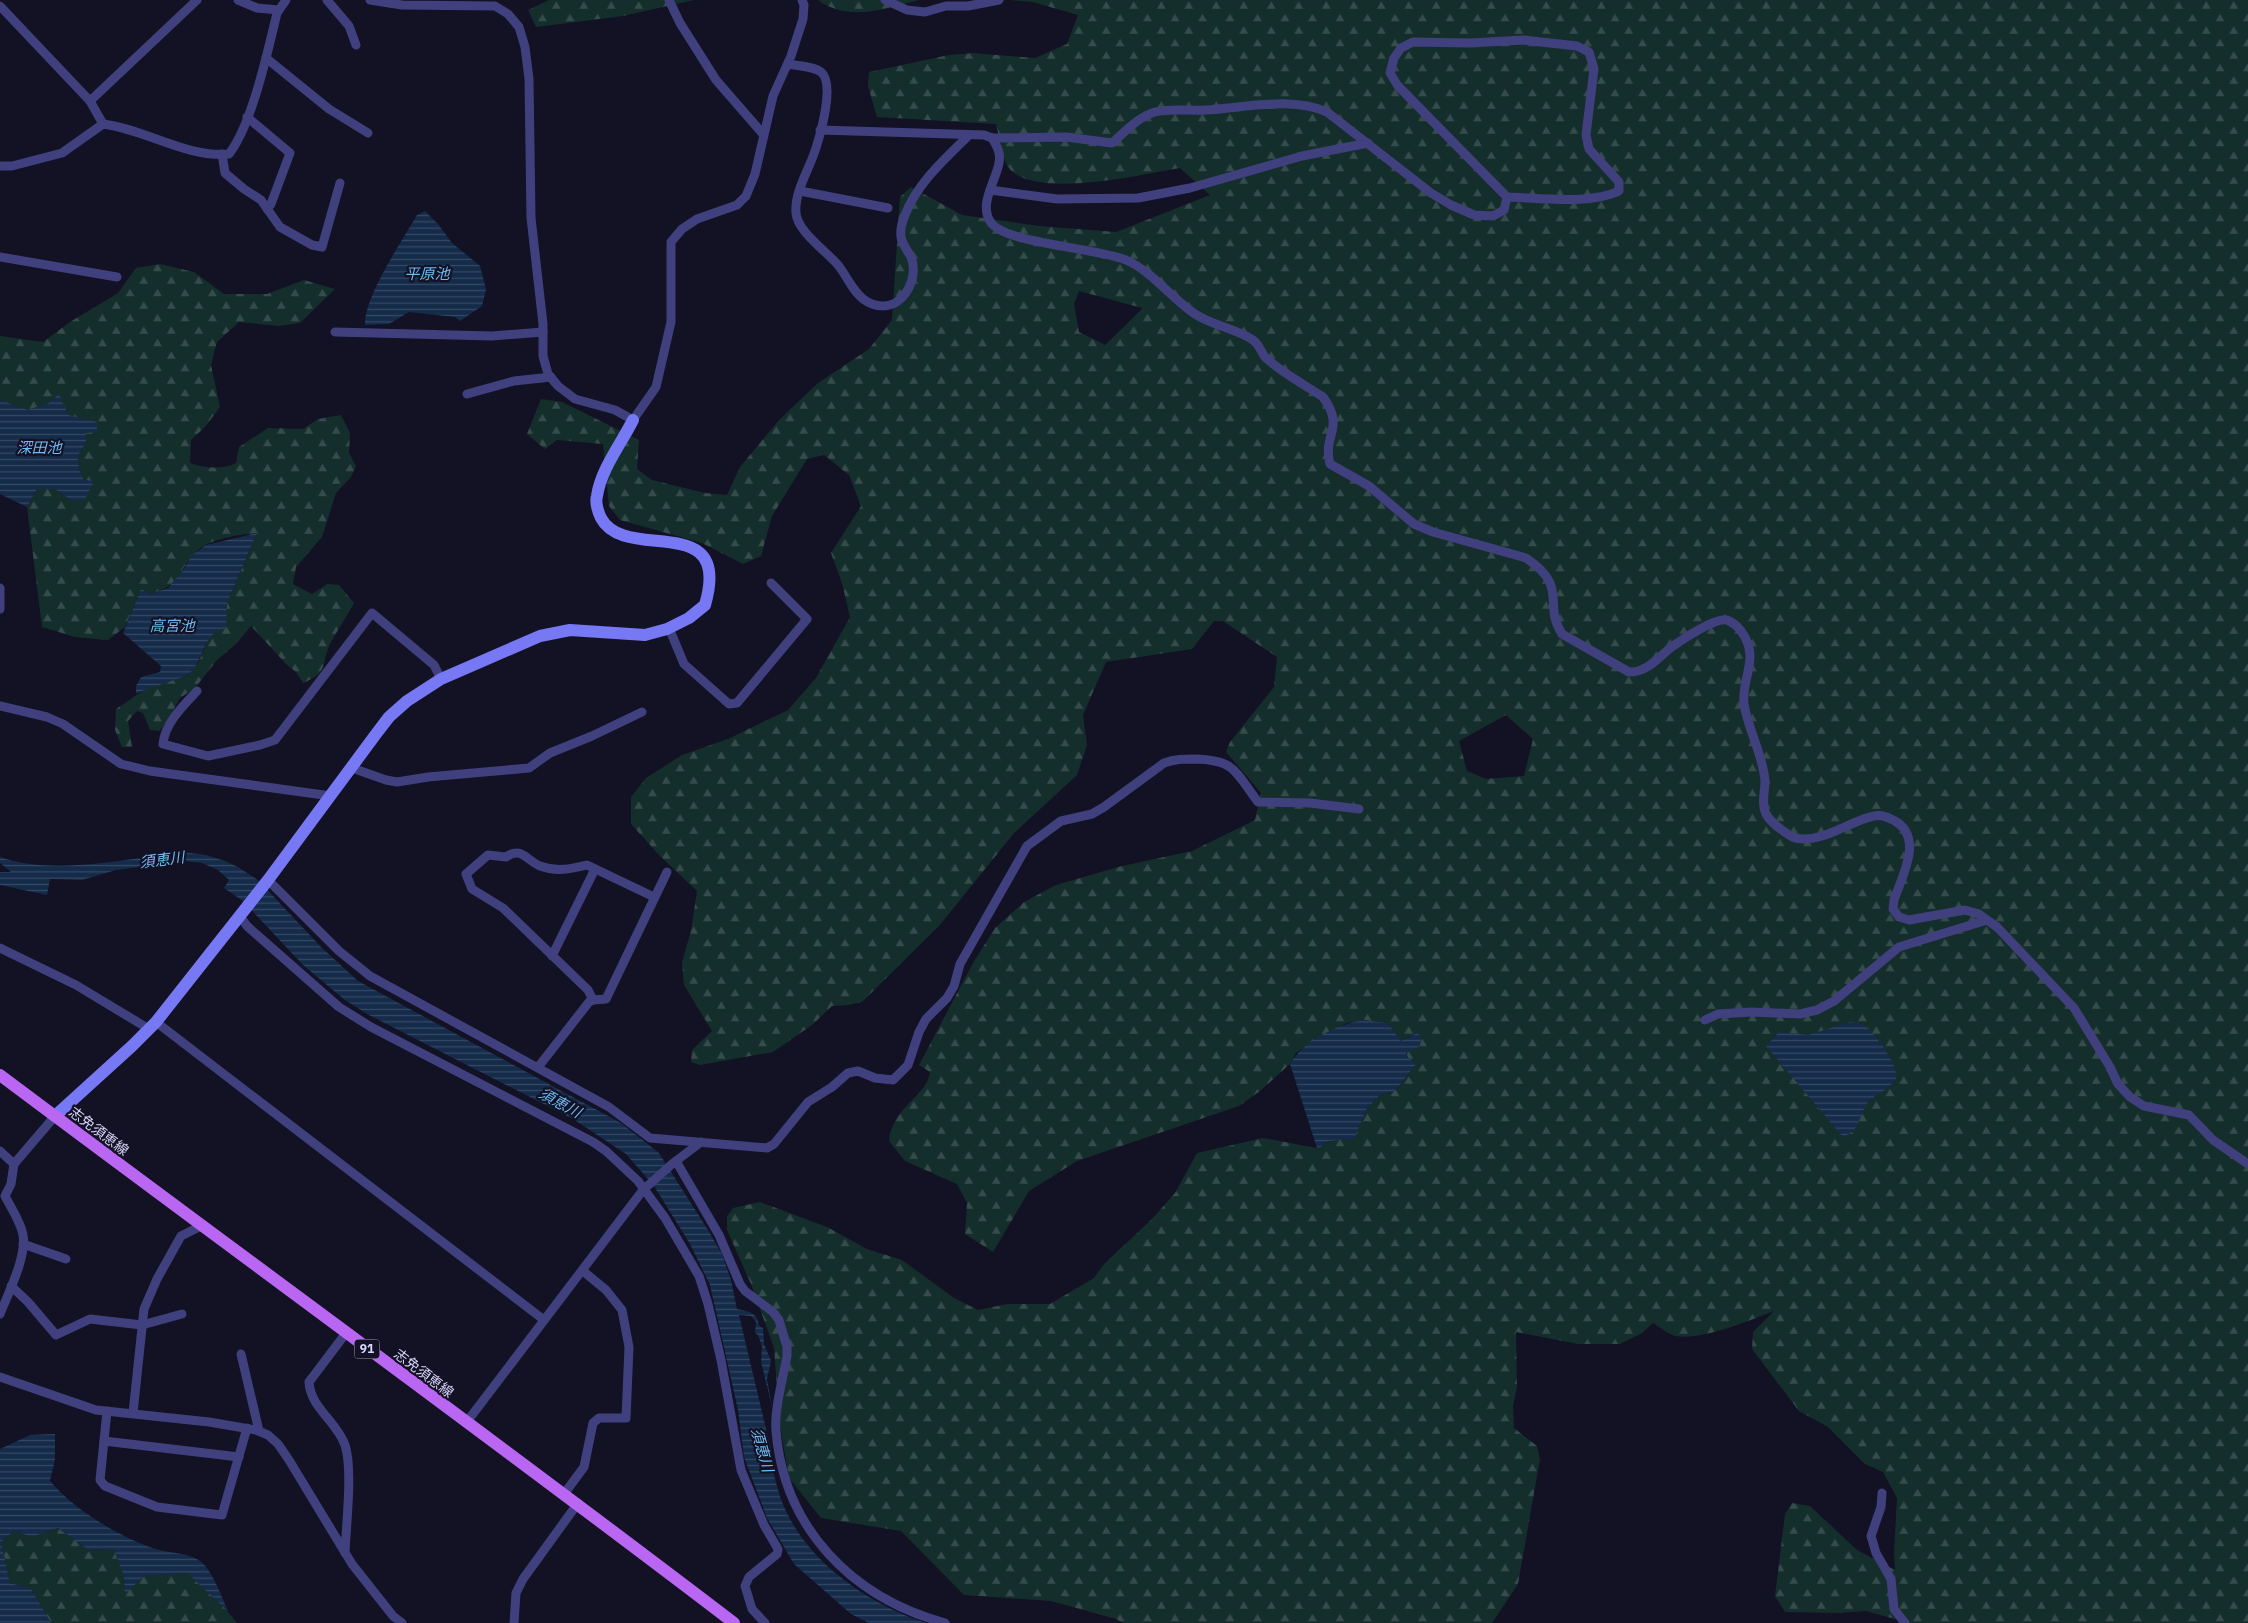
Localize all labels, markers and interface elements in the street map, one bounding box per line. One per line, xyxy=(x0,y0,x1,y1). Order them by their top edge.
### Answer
water label: 平原池 xyxy=(404,264,451,283)
water label: 深田池 xyxy=(16,438,63,457)
water label: 高宮池 xyxy=(149,616,196,635)
water label: 須恵川 xyxy=(138,847,187,872)
water label: 須恵川 xyxy=(536,1084,586,1122)
street label: 志免須恵線 xyxy=(66,1103,132,1159)
road number: 91 xyxy=(354,1340,380,1358)
street label: 志免須恵線 xyxy=(391,1345,457,1401)
water label: 須恵川 xyxy=(747,1426,778,1476)

